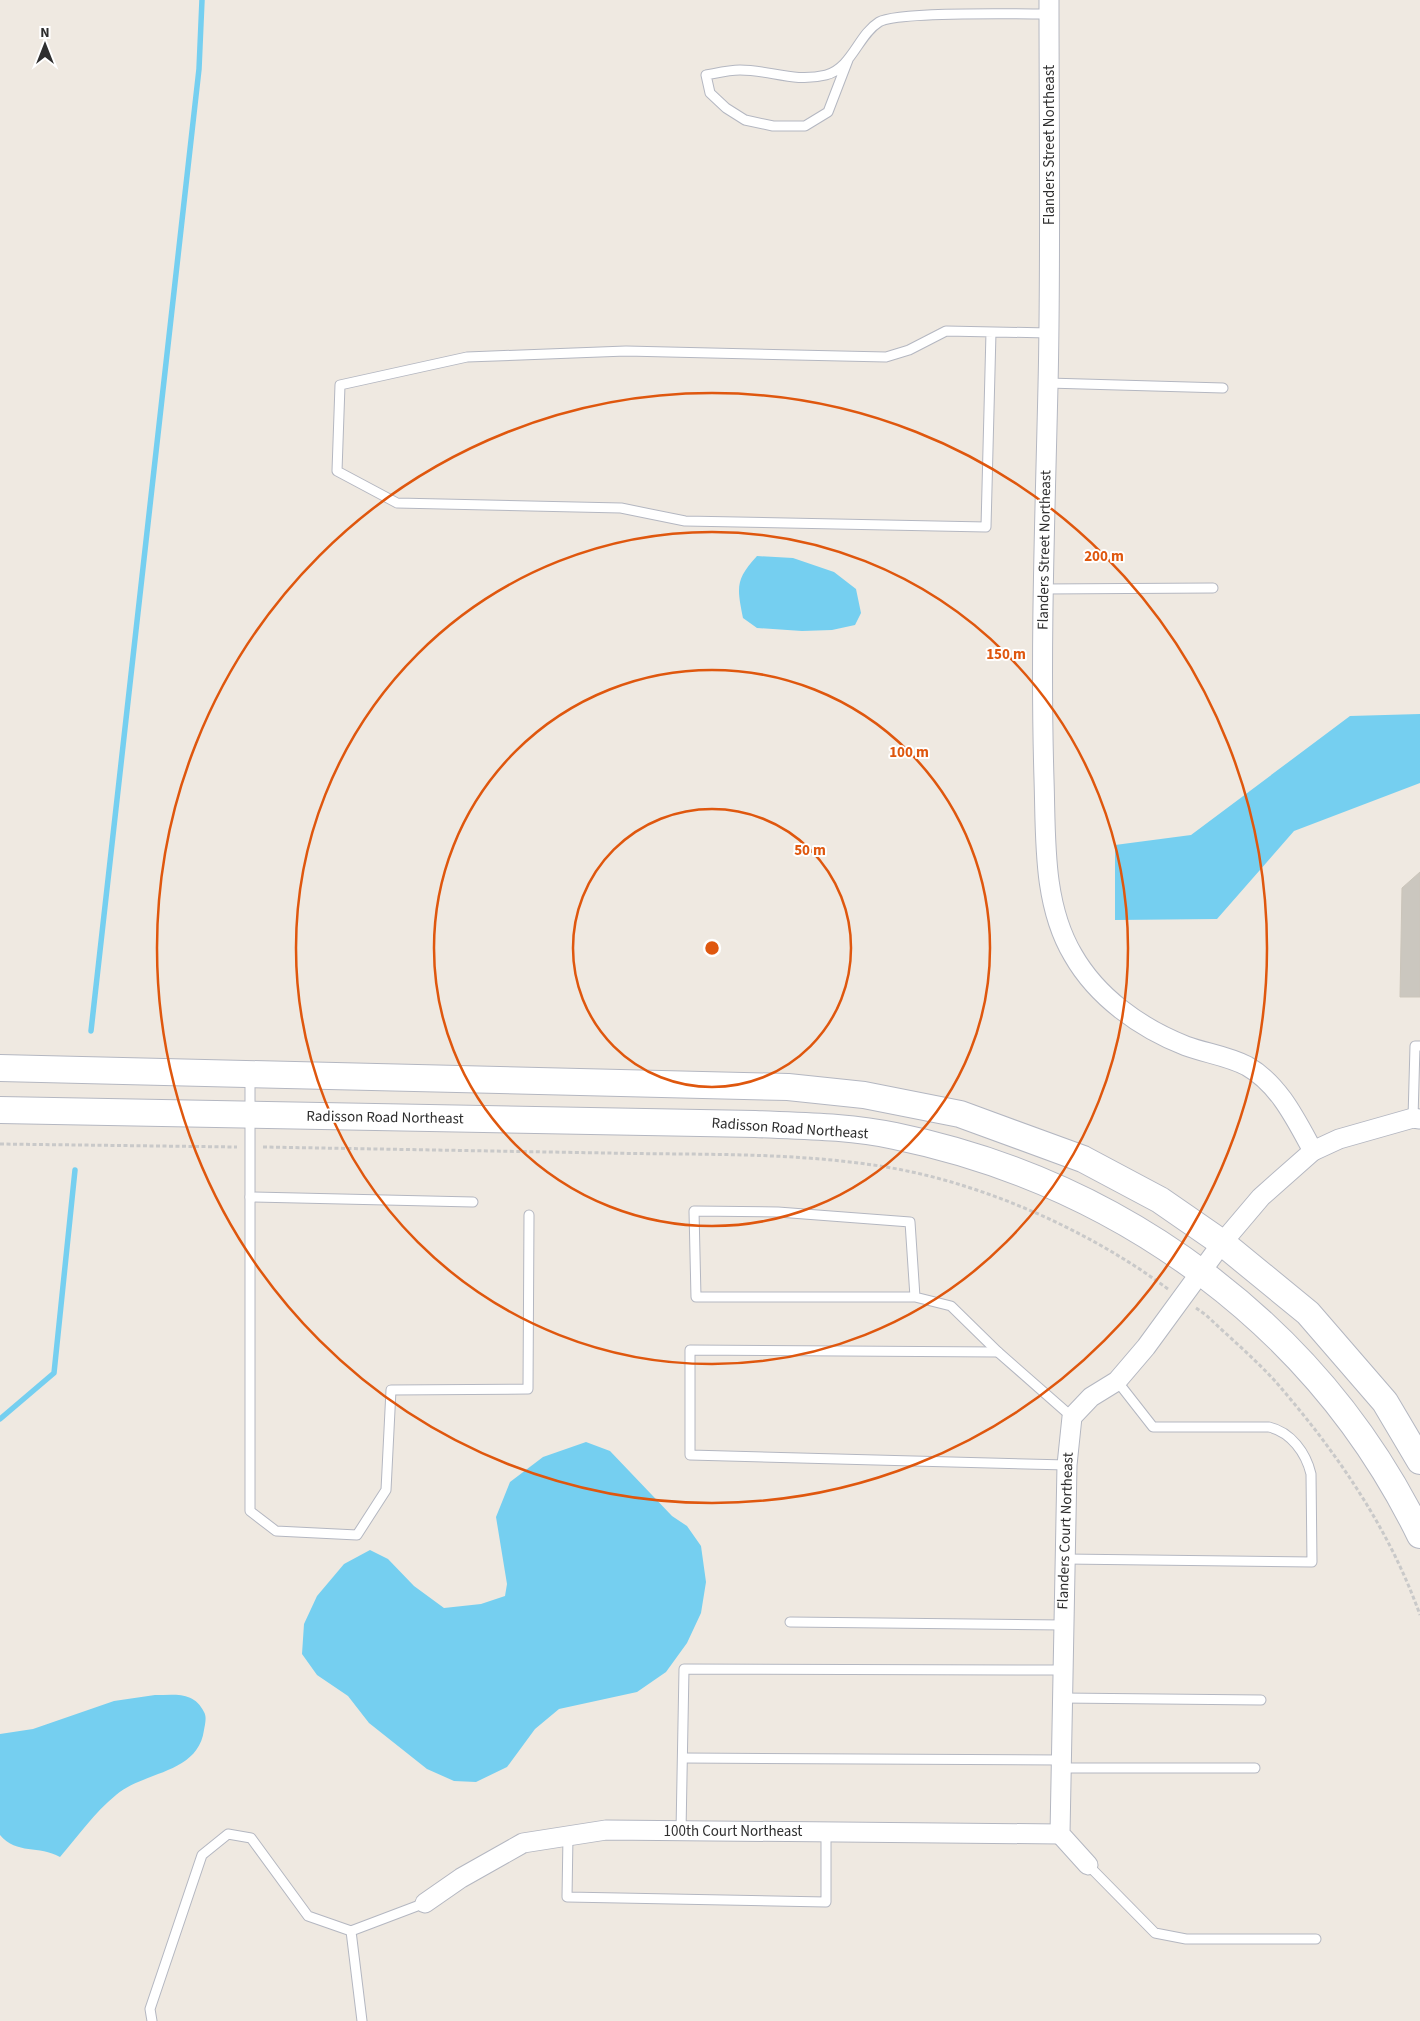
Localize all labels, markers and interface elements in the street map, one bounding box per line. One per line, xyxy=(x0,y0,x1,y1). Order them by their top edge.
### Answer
north arrow xyxy=(20,20,70,70)
text: N xyxy=(40,23,50,43)
street label: Flanders Street Northeast xyxy=(1039,65,1060,225)
street label: Flanders Street Northeast xyxy=(1033,470,1056,630)
text: 200 m xyxy=(1084,546,1124,567)
text: 150 m xyxy=(986,644,1026,665)
text: 100 m xyxy=(889,742,929,763)
text: 50 m xyxy=(794,840,826,861)
centre of rings xyxy=(703,939,721,957)
street label: Radisson Road Northeast xyxy=(306,1106,464,1129)
street label: Radisson Road Northeast xyxy=(711,1113,869,1144)
street label: Flanders Court Northeast xyxy=(1052,1452,1079,1610)
street label: 100th Court Northeast xyxy=(664,1821,802,1842)

